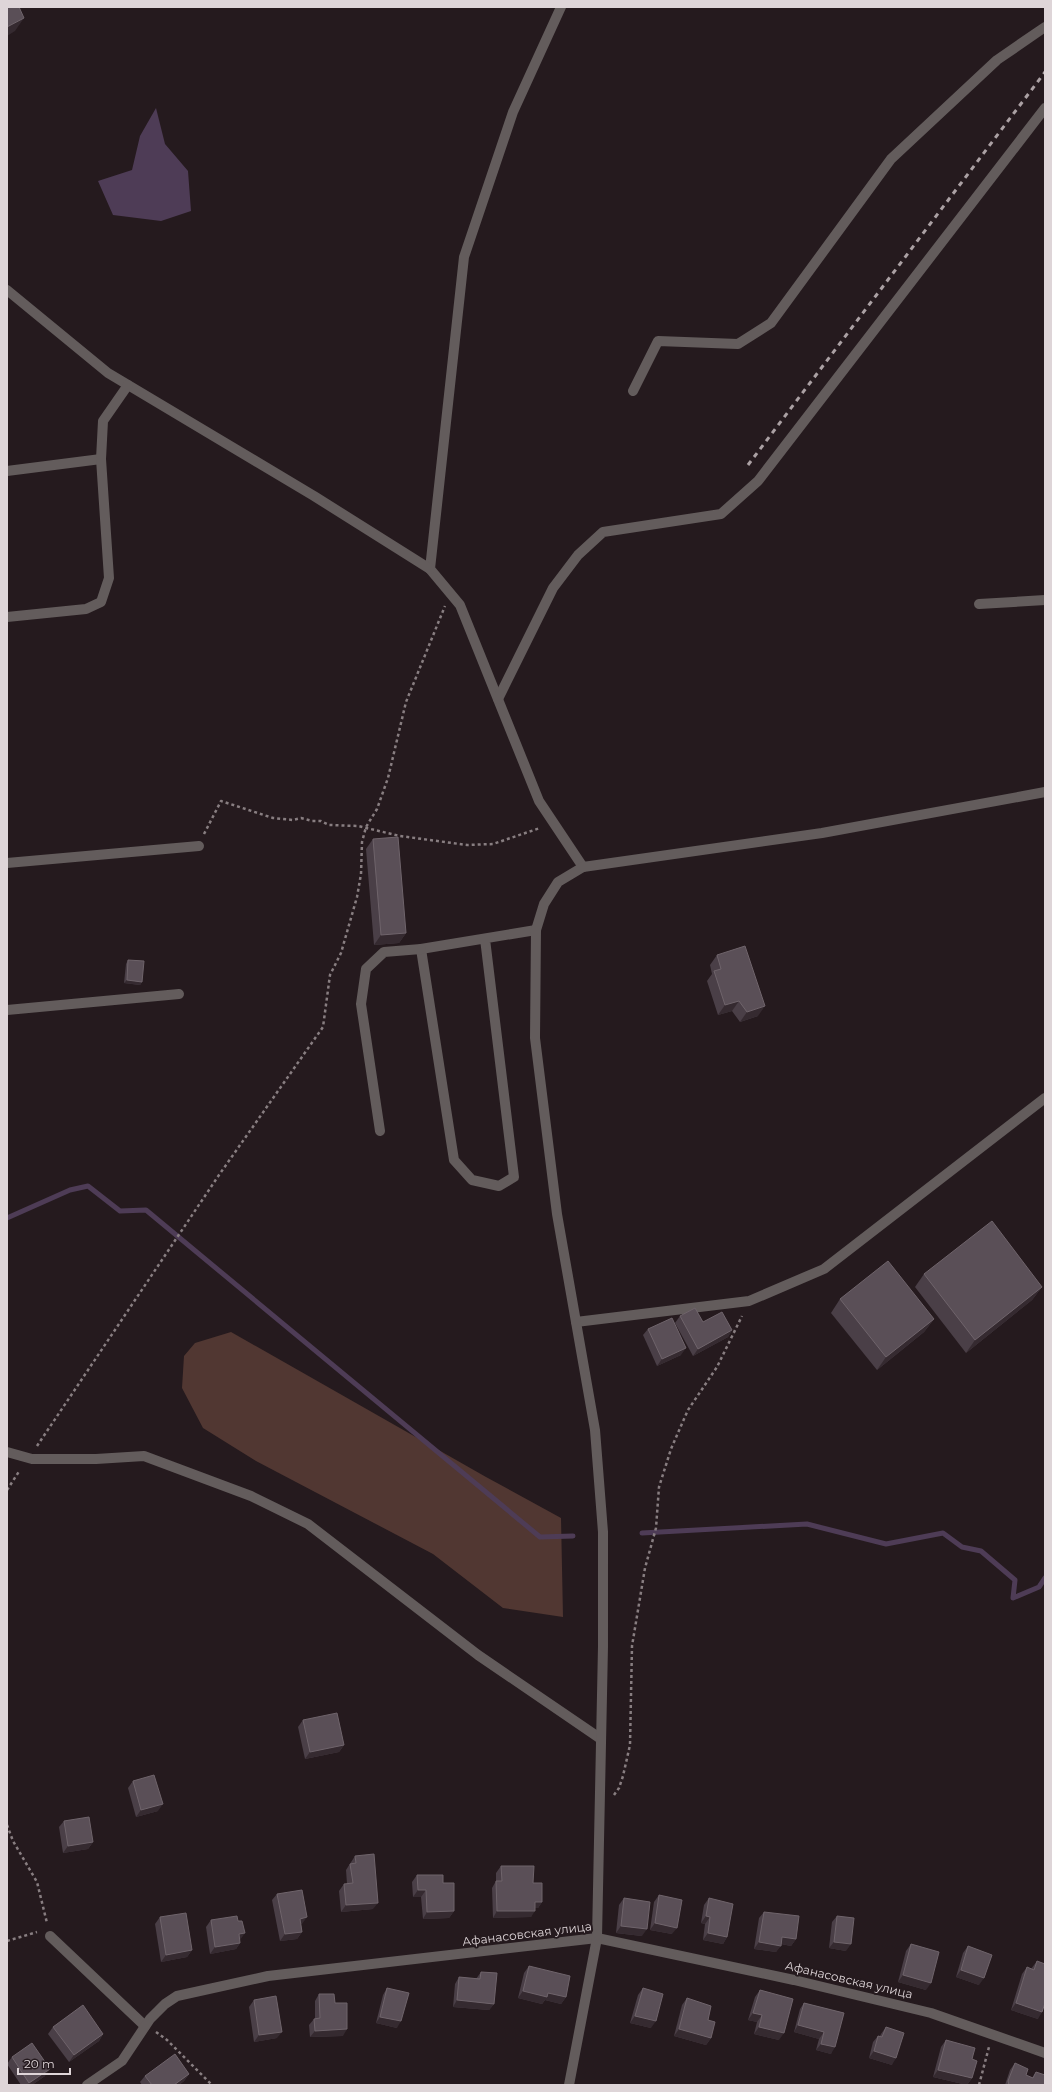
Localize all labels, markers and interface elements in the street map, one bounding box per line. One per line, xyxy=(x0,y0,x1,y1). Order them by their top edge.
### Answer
street label: Афанасовская улица xyxy=(461,1918,593,1949)
street label: Афанасовская улица xyxy=(784,1958,914,2001)
scale bar xyxy=(18,2050,70,2076)
text: 20 m xyxy=(24,2056,55,2071)

